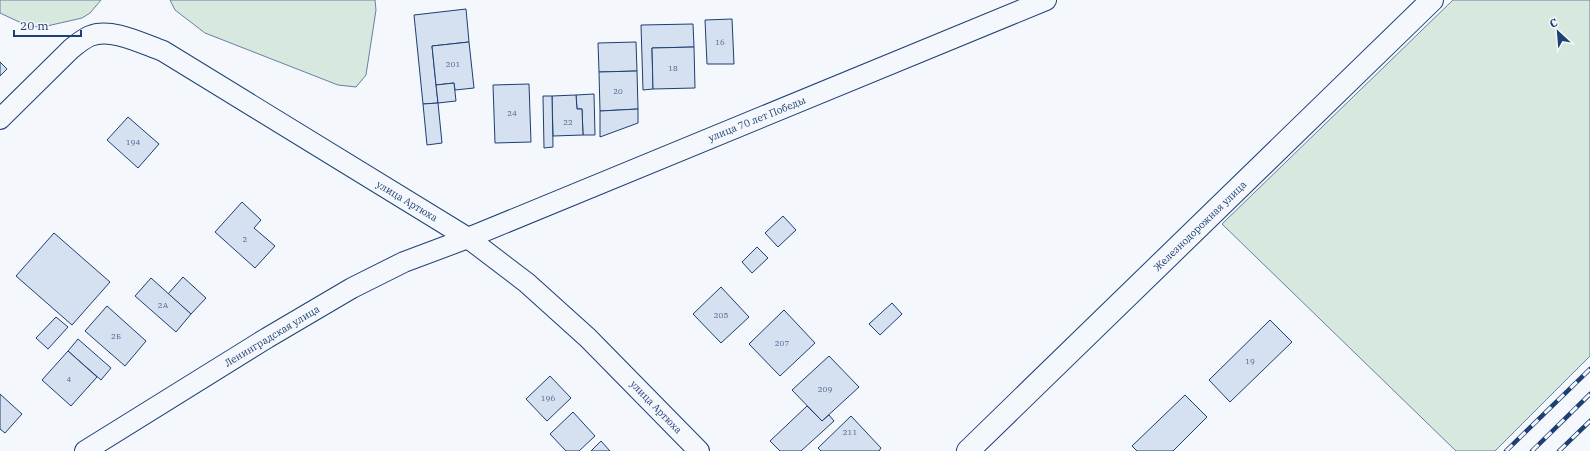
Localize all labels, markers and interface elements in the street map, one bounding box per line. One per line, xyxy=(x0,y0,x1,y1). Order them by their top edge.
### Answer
scale bar xyxy=(14,12,81,38)
north arrow xyxy=(1538,12,1578,52)
text: С xyxy=(1547,15,1560,31)
text: 20 m xyxy=(20,18,49,33)
house number: 16 xyxy=(715,37,725,47)
house number: 201 xyxy=(446,59,460,69)
house number: 18 xyxy=(668,63,678,73)
house number: 20 xyxy=(613,86,623,96)
street label: улица 70 лет Победы xyxy=(706,94,808,144)
house number: 24 xyxy=(507,108,517,118)
house number: 22 xyxy=(563,117,573,127)
house number: 194 xyxy=(126,137,140,147)
street label: улица Артюха xyxy=(374,178,440,225)
street label: Железнодорожная улица xyxy=(1151,178,1250,274)
house number: 2 xyxy=(243,234,248,244)
house number: 2А xyxy=(158,300,169,310)
street label: Ленинградская улица xyxy=(222,302,322,370)
house number: 205 xyxy=(714,310,728,320)
house number: 2Б xyxy=(111,331,121,341)
house number: 207 xyxy=(775,338,789,348)
house number: 19 xyxy=(1245,356,1255,366)
house number: 4 xyxy=(67,374,72,384)
street label: улица Артюха xyxy=(627,378,685,437)
house number: 209 xyxy=(818,384,832,394)
house number: 196 xyxy=(541,393,555,403)
house number: 211 xyxy=(843,427,857,437)

